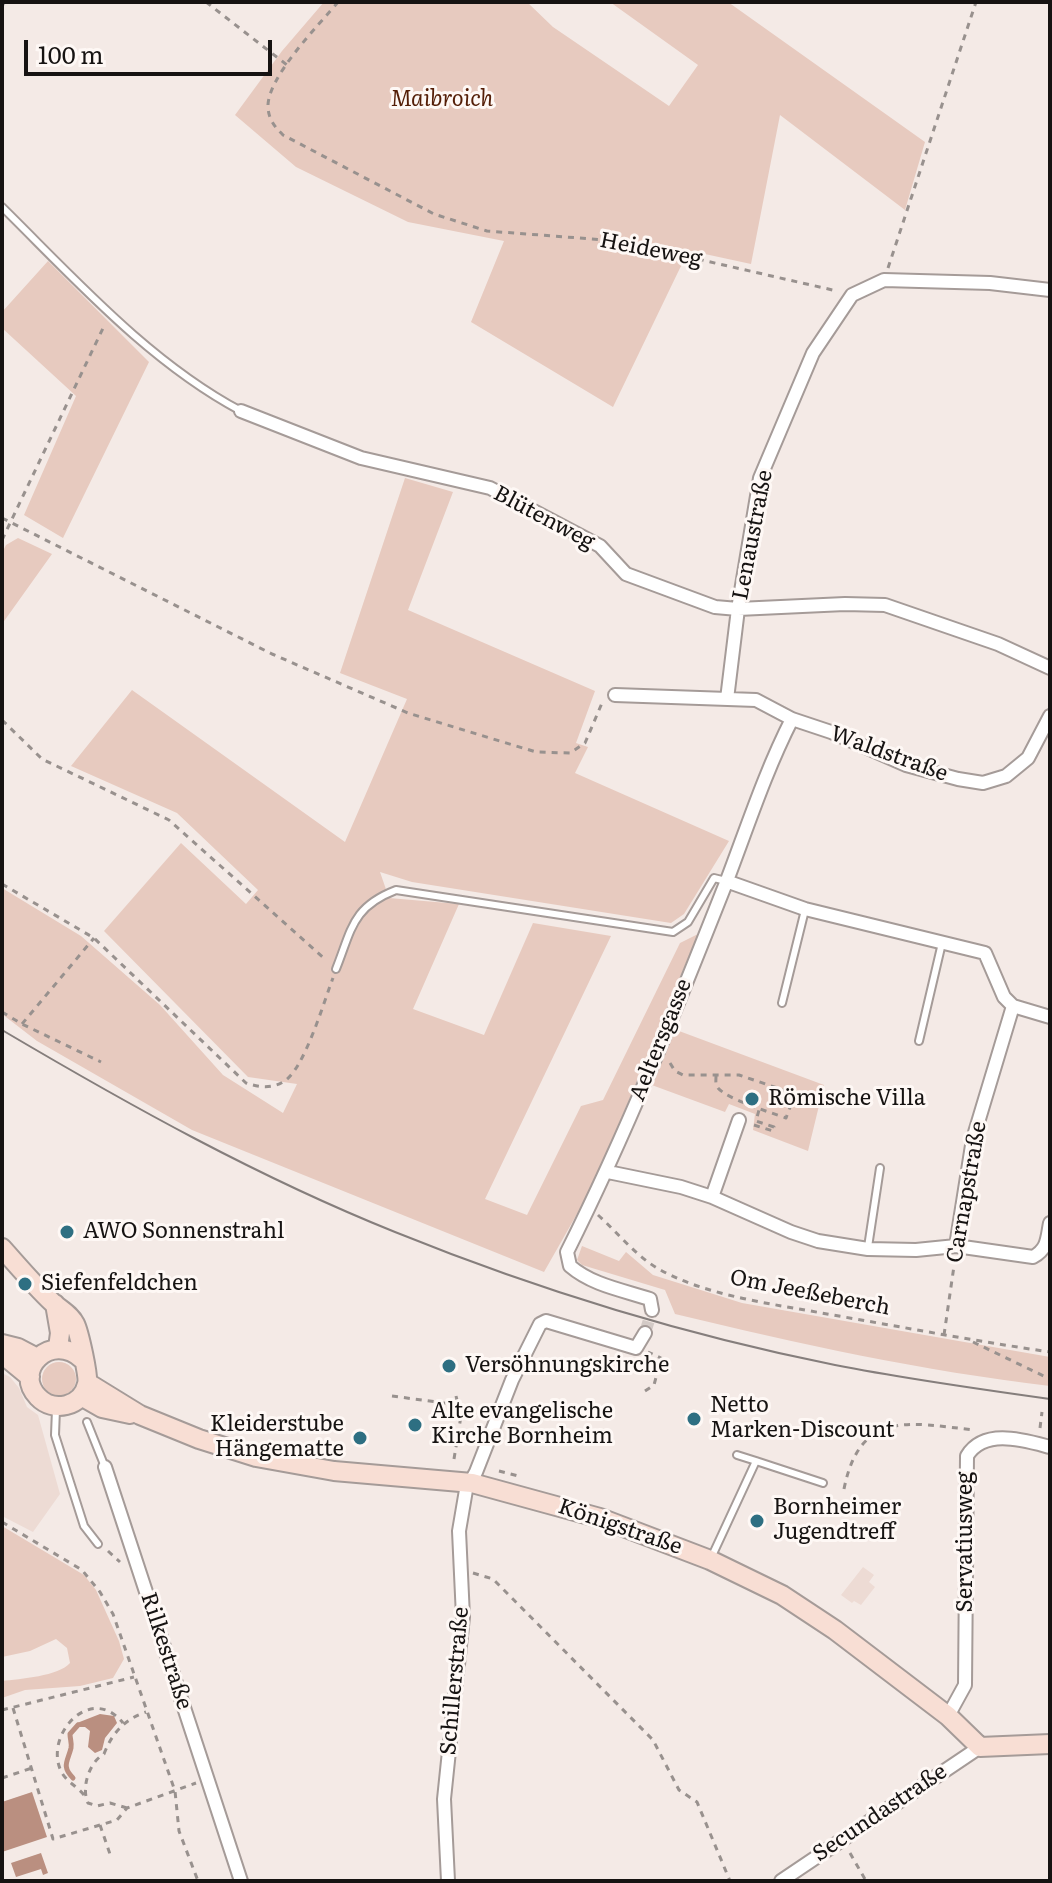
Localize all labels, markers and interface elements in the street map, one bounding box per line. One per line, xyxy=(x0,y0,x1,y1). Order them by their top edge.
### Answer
scale bar xyxy=(28,24,276,74)
text: 100 m xyxy=(38,36,104,71)
park label: Maibroich xyxy=(391,87,493,113)
street label: Heideweg xyxy=(598,227,704,273)
street label: Lenaustraße xyxy=(727,468,779,602)
street label: Blütenweg xyxy=(489,480,599,556)
street label: Waldstraße xyxy=(827,721,951,787)
street label: Aeltersgasse xyxy=(624,975,698,1105)
place label: Römische Villa xyxy=(768,1086,925,1112)
marker: Römische Villa xyxy=(743,1090,761,1108)
street label: Carnapstraße xyxy=(942,1119,992,1265)
place label: AWO Sonnenstrahl xyxy=(83,1219,284,1245)
marker: AWO Sonnenstrahl xyxy=(58,1223,76,1241)
street label: Om Jeeßeberch xyxy=(728,1265,892,1321)
place label: Siefenfeldchen xyxy=(41,1271,198,1297)
marker: Siefenfeldchen xyxy=(16,1275,34,1293)
place label: Versöhnungskirche xyxy=(465,1353,669,1379)
marker: Versöhnungskirche xyxy=(440,1357,458,1375)
place label: Netto Marken-Discount xyxy=(710,1393,894,1444)
place label: Alte evangelische Kirche Bornheim xyxy=(431,1399,613,1450)
marker: Netto Marken-Discount xyxy=(685,1410,703,1428)
place label: Kleiderstube Hängematte xyxy=(210,1412,344,1464)
marker: Alte evangelische Kirche Bornheim xyxy=(406,1416,424,1434)
marker: Kleiderstube Hängematte xyxy=(351,1429,369,1447)
street label: Servatiusweg xyxy=(953,1471,979,1613)
street label: Königstraße xyxy=(555,1493,685,1561)
place label: Bornheimer Jugendtreff xyxy=(773,1495,901,1546)
marker: Bornheimer Jugendtreff xyxy=(748,1512,766,1530)
street label: Rilkestraße xyxy=(135,1589,197,1713)
street label: Schillerstraße xyxy=(435,1606,475,1756)
street label: Secundastraße xyxy=(808,1759,952,1867)

